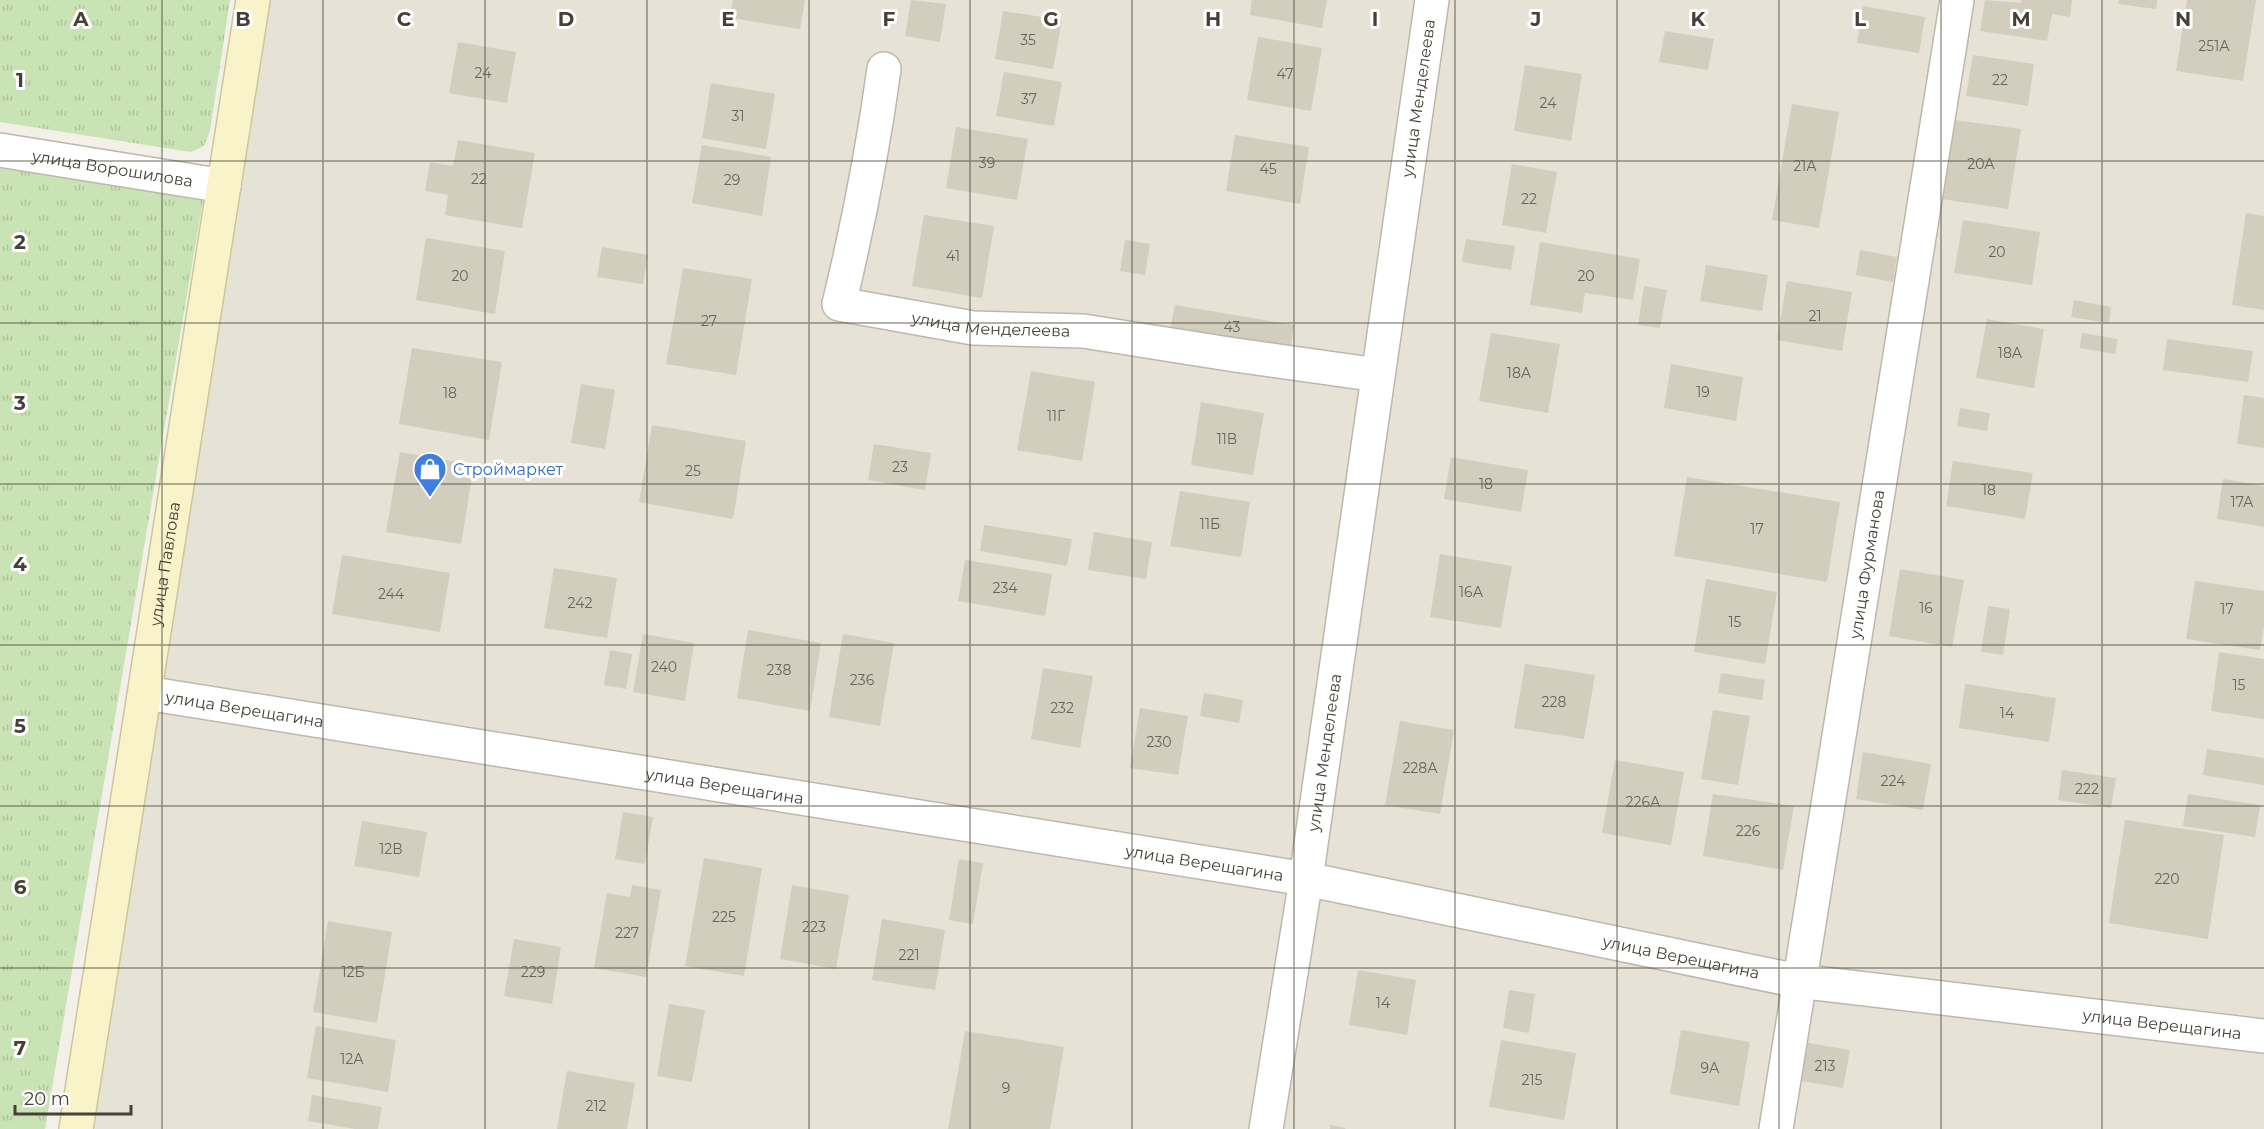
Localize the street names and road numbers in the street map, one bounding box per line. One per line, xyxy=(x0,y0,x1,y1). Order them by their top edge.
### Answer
street label: улица Менделеева xyxy=(1397,18,1439,179)
street label: улица Ворошилова xyxy=(30,146,194,190)
street label: улица Менделеева xyxy=(909,308,1070,340)
street label: улица Фурманова xyxy=(1845,488,1888,641)
street label: улица Павлова xyxy=(145,500,184,629)
street label: улица Менделеева xyxy=(1303,672,1345,834)
street label: улица Верещагина xyxy=(163,687,325,731)
street label: улица Верещагина xyxy=(643,764,805,808)
street label: улица Верещагина xyxy=(1123,841,1285,885)
street label: улица Верещагина xyxy=(1600,931,1761,982)
street label: улица Верещагина xyxy=(2081,1005,2243,1043)

